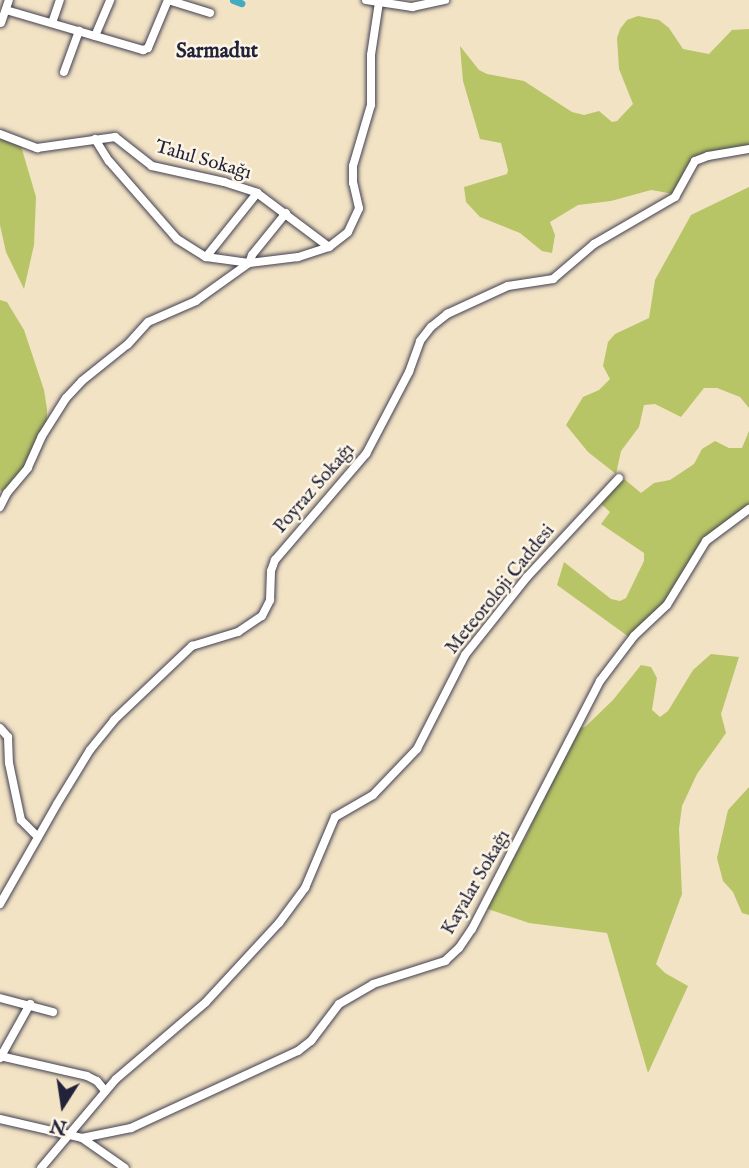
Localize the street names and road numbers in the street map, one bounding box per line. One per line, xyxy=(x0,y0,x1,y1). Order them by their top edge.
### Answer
street label: Tahıl Sokağı xyxy=(152,136,254,186)
street label: Poyraz Sokağı xyxy=(270,439,360,539)
street label: Meteoroloji Caddesi xyxy=(442,520,560,660)
street label: Kayalar Sokağı xyxy=(438,826,516,940)

